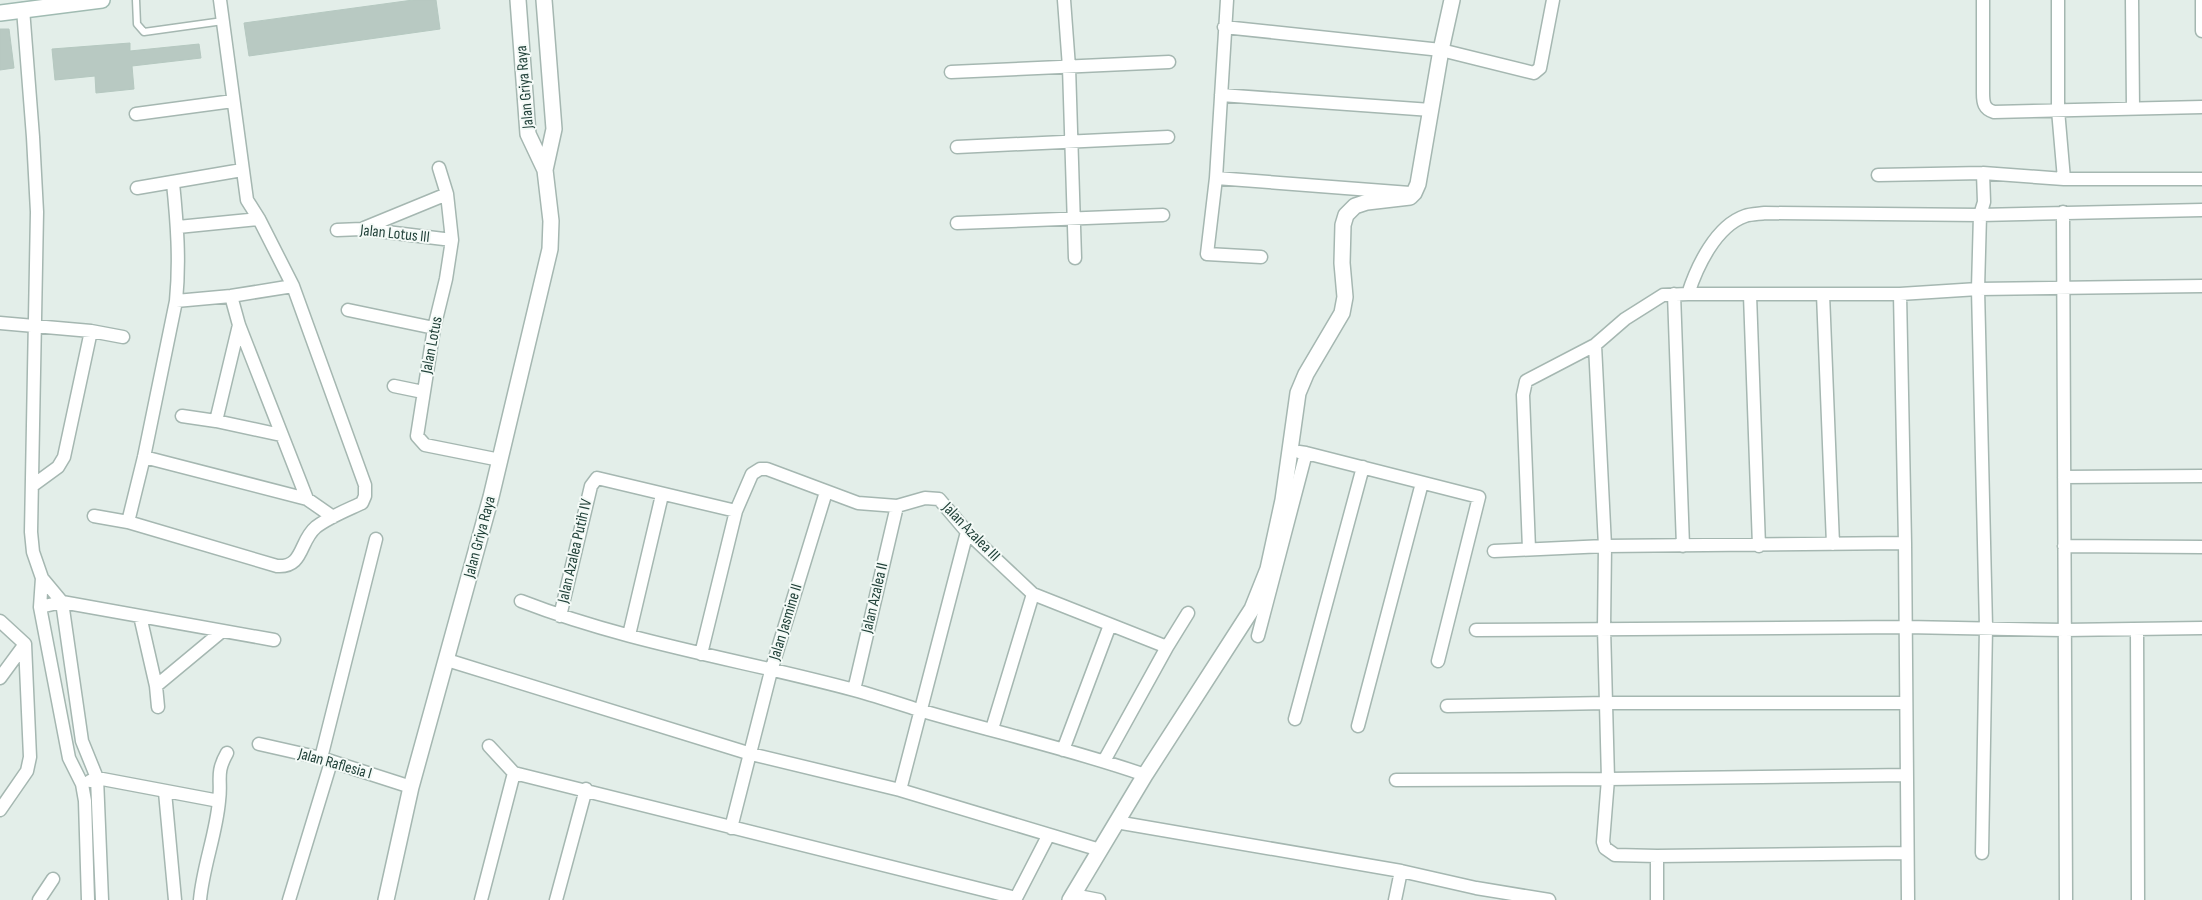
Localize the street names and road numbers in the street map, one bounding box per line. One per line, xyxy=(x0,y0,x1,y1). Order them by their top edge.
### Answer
street label: Jalan Griya Raya xyxy=(512,45,538,130)
street label: Jalan Lotus III xyxy=(358,221,431,247)
street label: Jalan Lotus xyxy=(417,315,447,376)
street label: Jalan Griya Raya xyxy=(460,494,500,581)
street label: Jalan Azalea Putih IV xyxy=(554,496,596,606)
street label: Jalan Azalea III xyxy=(938,498,1004,565)
street label: Jalan Azalea II xyxy=(857,561,892,636)
street label: Jalan Jasmine II xyxy=(765,582,807,663)
street label: Jalan Raflesia I xyxy=(295,744,374,784)

